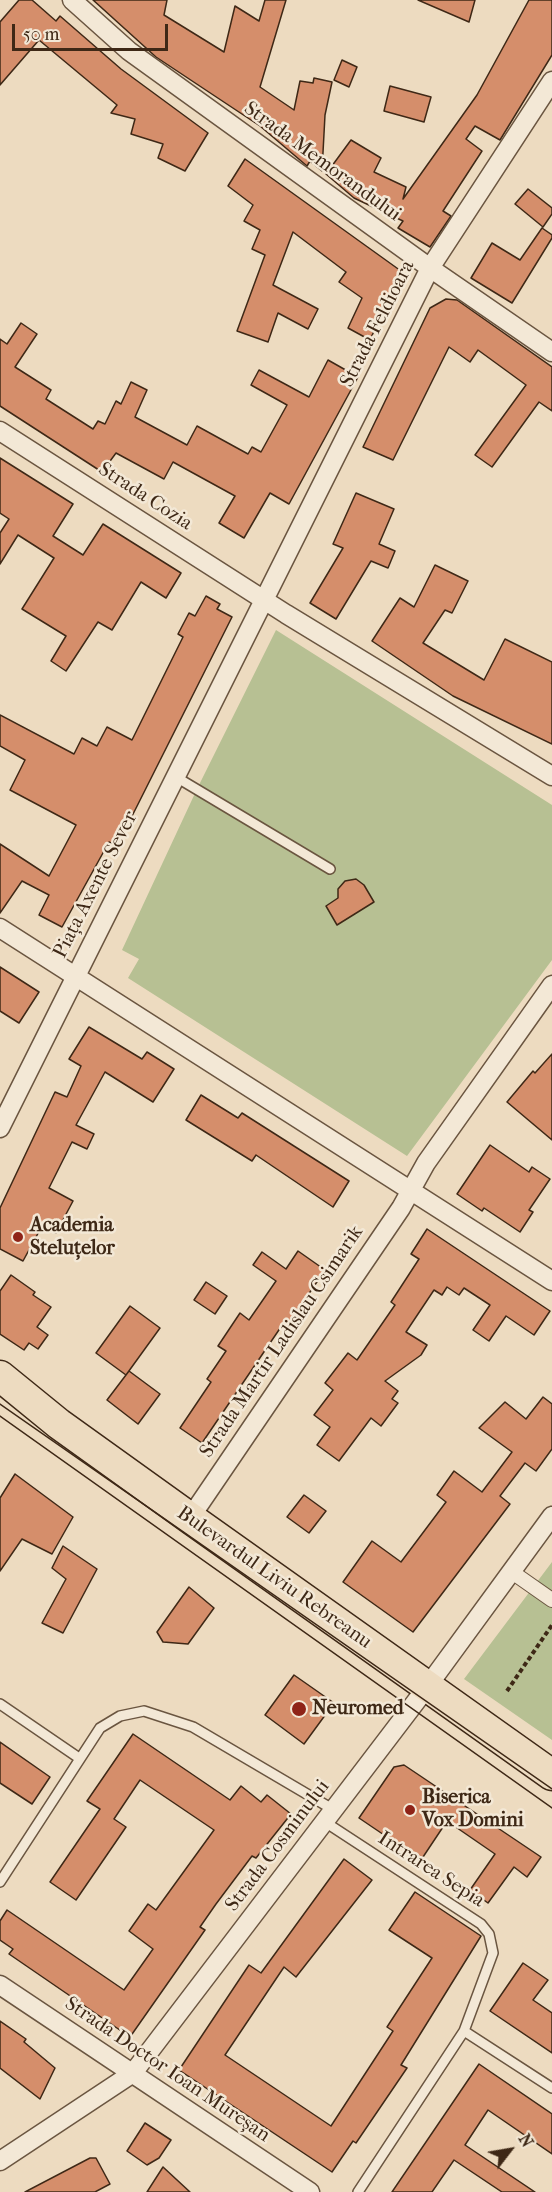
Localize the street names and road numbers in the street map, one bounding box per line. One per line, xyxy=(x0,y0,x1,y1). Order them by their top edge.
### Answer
street label: Strada Memorandului xyxy=(239,97,405,227)
street label: Strada Feldioara xyxy=(336,256,420,392)
street label: Strada Cozia xyxy=(94,458,196,536)
street label: Piața Axente Sever xyxy=(49,808,143,962)
street label: Strada Martir Ladislau Csimarik xyxy=(195,1221,369,1463)
street label: Bulevardul Liviu Rebreanu xyxy=(172,1502,376,1654)
street label: Strada Cosminului xyxy=(221,1775,335,1917)
street label: Intrarea Sepia xyxy=(373,1827,489,1913)
street label: Strada Doctor Ioan Mureșan xyxy=(60,1992,274,2148)

